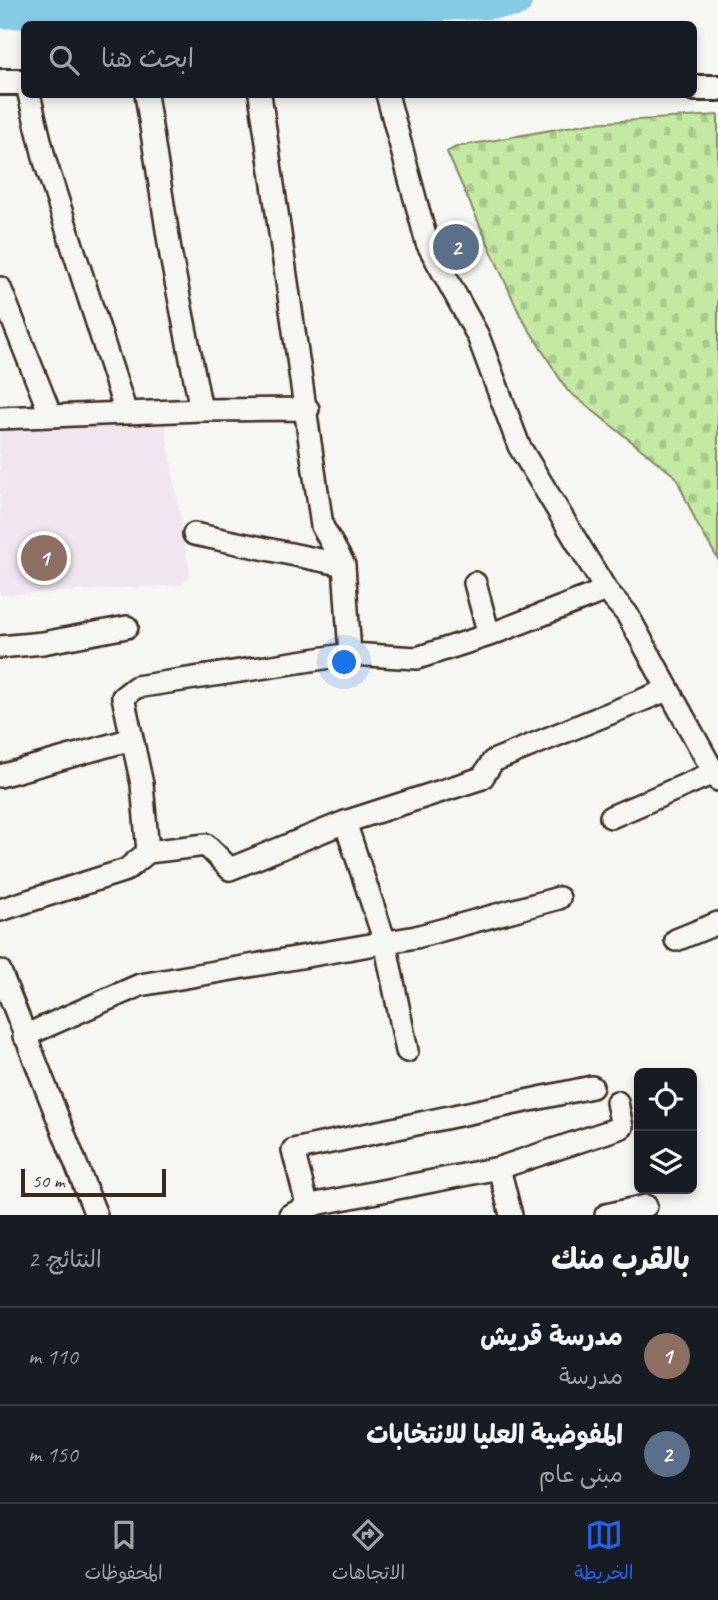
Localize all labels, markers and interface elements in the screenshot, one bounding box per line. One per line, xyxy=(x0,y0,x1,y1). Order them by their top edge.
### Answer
search box xyxy=(21,21,697,98)
icon: search xyxy=(45,41,83,79)
text: ابحث هنا xyxy=(101,42,194,75)
pin: 2 xyxy=(433,221,479,273)
pin: 1 xyxy=(21,532,67,584)
your location xyxy=(327,645,361,679)
map controls xyxy=(634,1068,697,1194)
button: locate xyxy=(634,1068,697,1131)
button: layers xyxy=(634,1131,697,1194)
scale bar xyxy=(21,1166,166,1198)
text: 50 m xyxy=(32,1169,64,1193)
text: بالقرب منك xyxy=(551,1240,690,1278)
text: النتائج: 2 xyxy=(28,1245,102,1274)
text: مدرسة قريش xyxy=(480,1320,623,1353)
text: 110 m xyxy=(28,1342,78,1371)
text: 1 xyxy=(662,1342,672,1371)
text: مدرسة xyxy=(559,1362,623,1391)
text: المفوضية العليا للانتخابات xyxy=(366,1418,623,1451)
text: 150 m xyxy=(28,1440,78,1469)
text: 2 xyxy=(662,1440,672,1469)
text: مبنى عام xyxy=(539,1460,623,1489)
tab: المحفوظات xyxy=(85,1516,163,1589)
tab: الاتجاهات xyxy=(332,1516,405,1589)
tab: الخريطة xyxy=(574,1516,633,1589)

